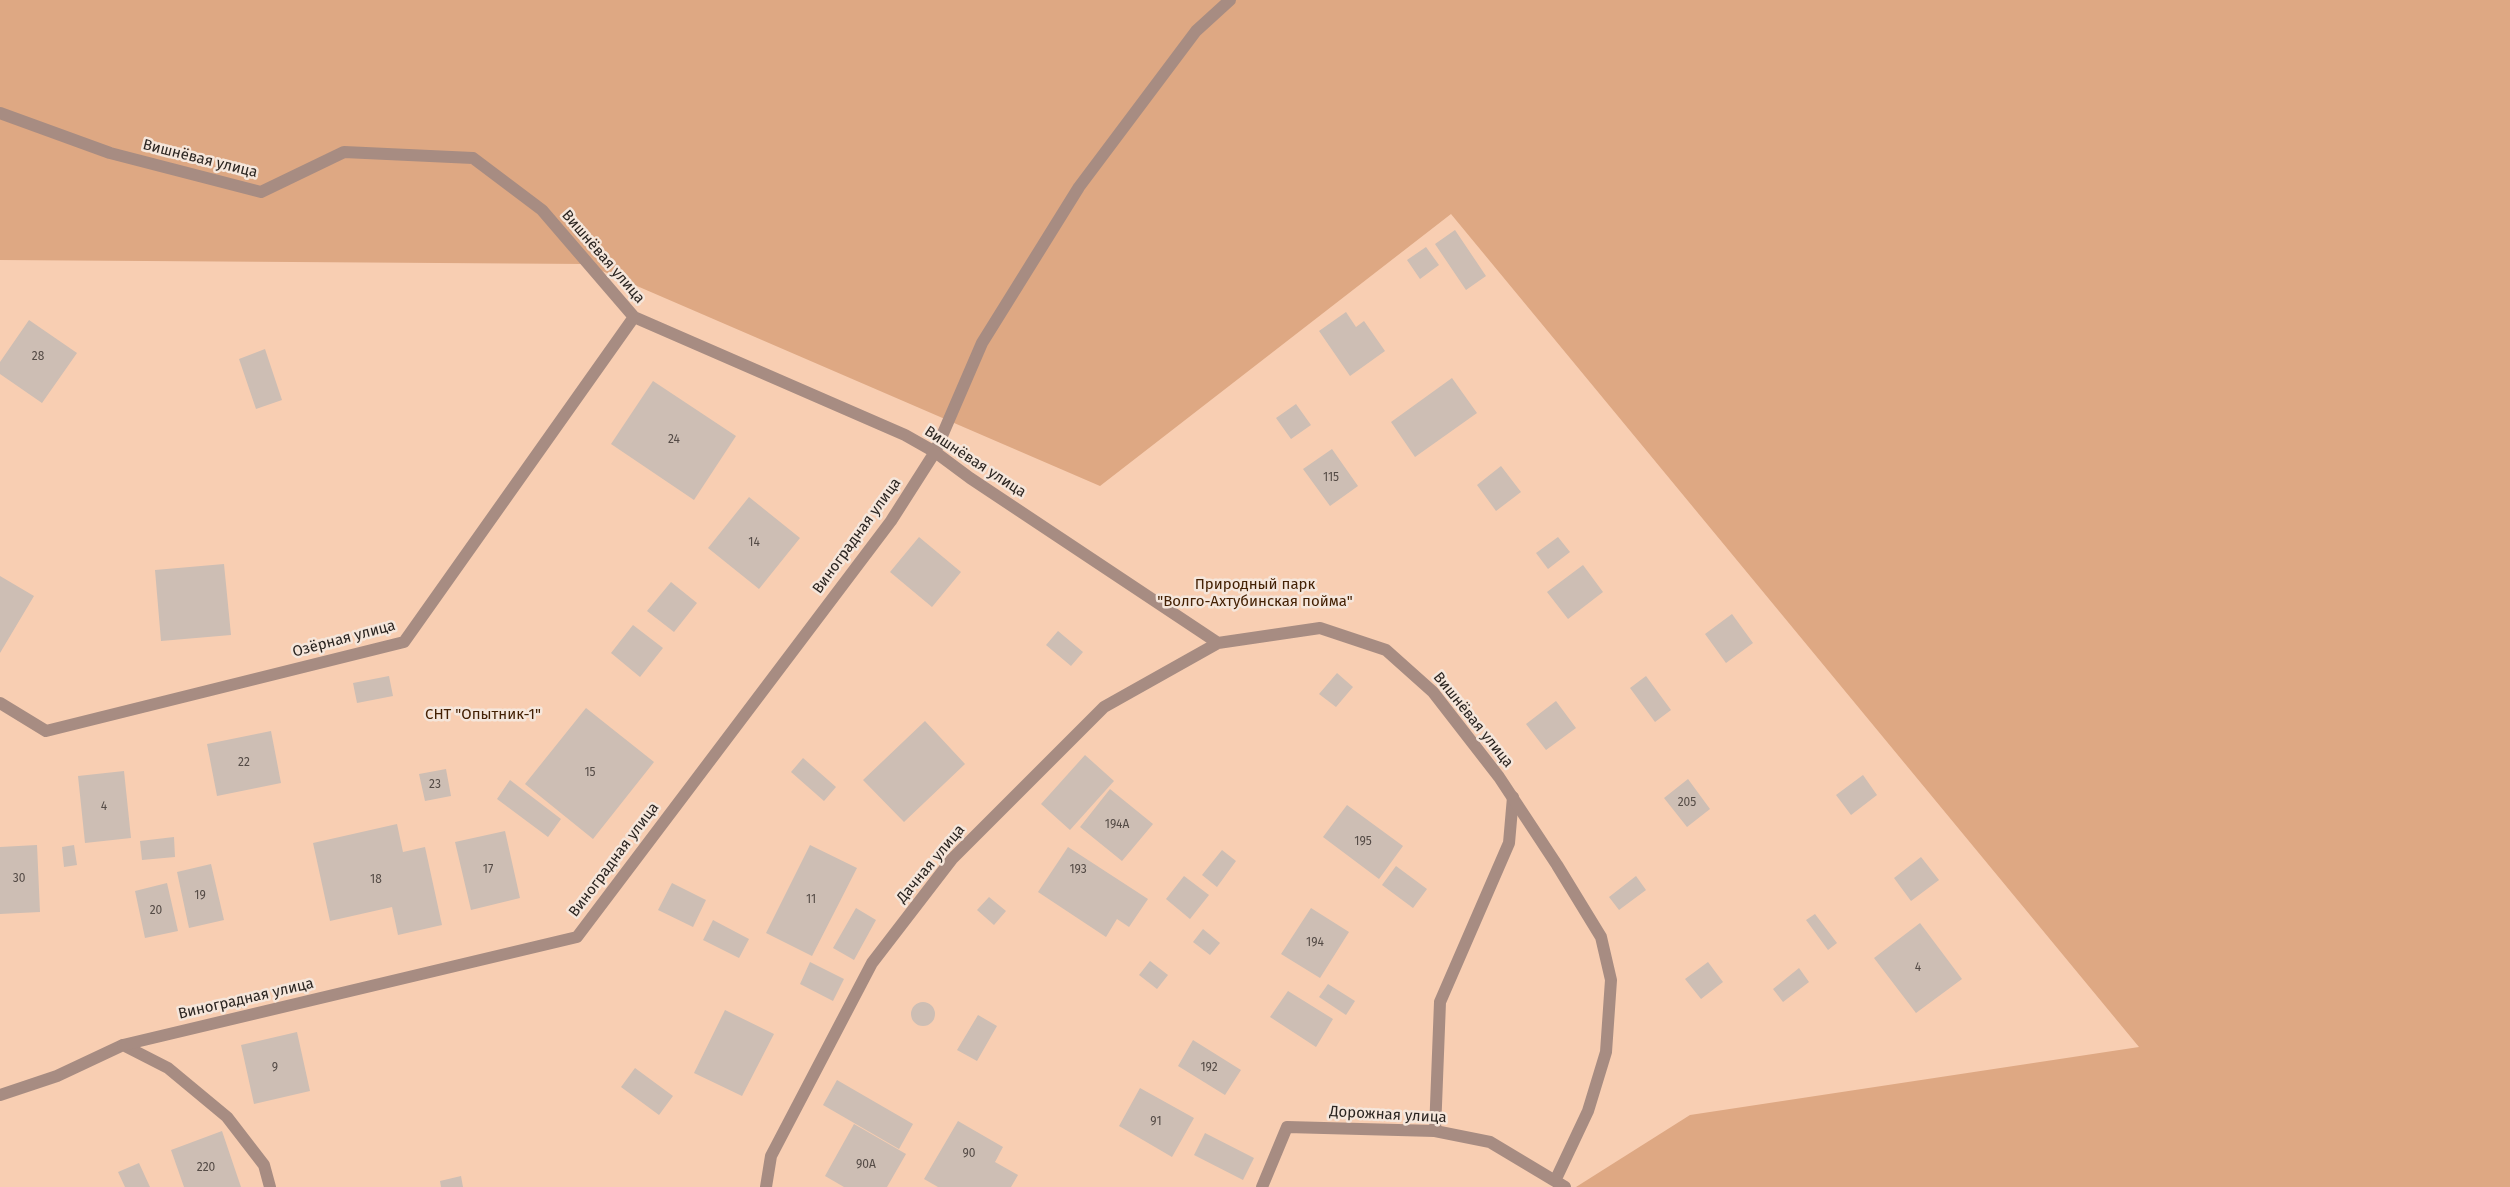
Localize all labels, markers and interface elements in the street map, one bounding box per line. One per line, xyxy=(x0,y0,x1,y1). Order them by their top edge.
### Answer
street label: Вишнёвая улица xyxy=(141,136,259,182)
street label: Вишнёвая улица xyxy=(558,207,648,307)
house number: 28 xyxy=(32,350,44,364)
street label: Вишнёвая улица xyxy=(921,422,1029,502)
house number: 24 xyxy=(668,433,680,447)
house number: 115 xyxy=(1323,471,1339,485)
street label: Виноградная улица xyxy=(809,475,905,597)
house number: 14 xyxy=(748,536,760,550)
park label: Природный парк "Волго-Ахтубинская пойма" xyxy=(1157,576,1353,611)
street label: Озёрная улица xyxy=(291,617,397,661)
street label: Вишнёвая улица xyxy=(1429,669,1517,771)
park label: СНТ "Опытник-1" xyxy=(425,706,541,724)
house number: 22 xyxy=(238,756,250,770)
house number: 15 xyxy=(584,766,596,780)
house number: 23 xyxy=(429,778,441,792)
house number: 205 xyxy=(1678,796,1696,810)
street label: Виноградная улица xyxy=(565,799,663,921)
house number: 4 xyxy=(101,800,107,814)
house number: 194А xyxy=(1105,818,1129,832)
street label: Дачная улица xyxy=(893,821,969,907)
house number: 195 xyxy=(1354,835,1372,849)
house number: 17 xyxy=(483,863,493,877)
house number: 193 xyxy=(1069,863,1087,877)
house number: 30 xyxy=(13,872,25,886)
house number: 18 xyxy=(370,873,382,887)
house number: 19 xyxy=(194,889,206,903)
house number: 11 xyxy=(806,893,816,907)
house number: 20 xyxy=(150,904,162,918)
house number: 194 xyxy=(1306,936,1324,950)
house number: 4 xyxy=(1915,961,1921,975)
street label: Виноградная улица xyxy=(176,975,316,1023)
house number: 9 xyxy=(272,1061,278,1075)
house number: 192 xyxy=(1200,1061,1218,1075)
street label: Дорожная улица xyxy=(1329,1103,1447,1127)
house number: 91 xyxy=(1150,1115,1162,1129)
house number: 90 xyxy=(963,1147,975,1161)
house number: 90А xyxy=(856,1158,876,1172)
house number: 220 xyxy=(197,1161,215,1175)

